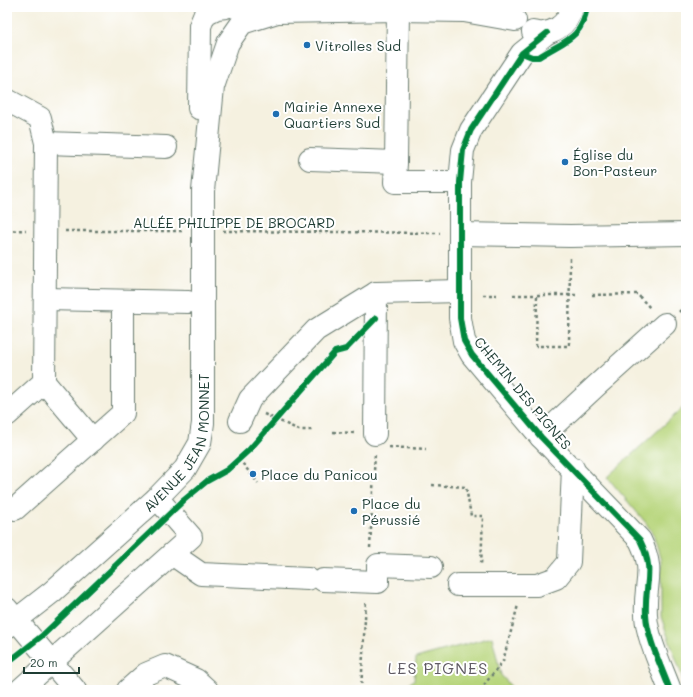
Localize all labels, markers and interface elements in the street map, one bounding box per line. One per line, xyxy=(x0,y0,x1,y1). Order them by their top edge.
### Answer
place label: Vitrolles Sud xyxy=(315,36,401,55)
marker: Vitrolles Sud xyxy=(302,40,312,50)
place label: Mairie Annexe Quartiers Sud xyxy=(284,97,382,132)
marker: Mairie Annexe Quartiers Sud xyxy=(271,109,281,119)
place label: Église du Bon-Pasteur xyxy=(573,145,657,180)
marker: Église du Bon-Pasteur xyxy=(560,157,570,167)
street label: ALLÉE PHILIPPE DE BROCARD xyxy=(133,213,335,232)
street label: CHEMIN DES PIGNES xyxy=(470,333,576,453)
street label: AVENUE JEAN MONNET xyxy=(139,373,213,516)
place label: Place du Panicou xyxy=(261,465,378,484)
marker: Place du Panicou xyxy=(248,469,258,479)
place label: Place du Pérussié xyxy=(362,494,421,529)
marker: Place du Pérussié xyxy=(349,506,359,516)
scale bar xyxy=(24,649,79,675)
text: 20 m xyxy=(30,654,58,670)
district label: LES PIGNES xyxy=(388,657,488,678)

